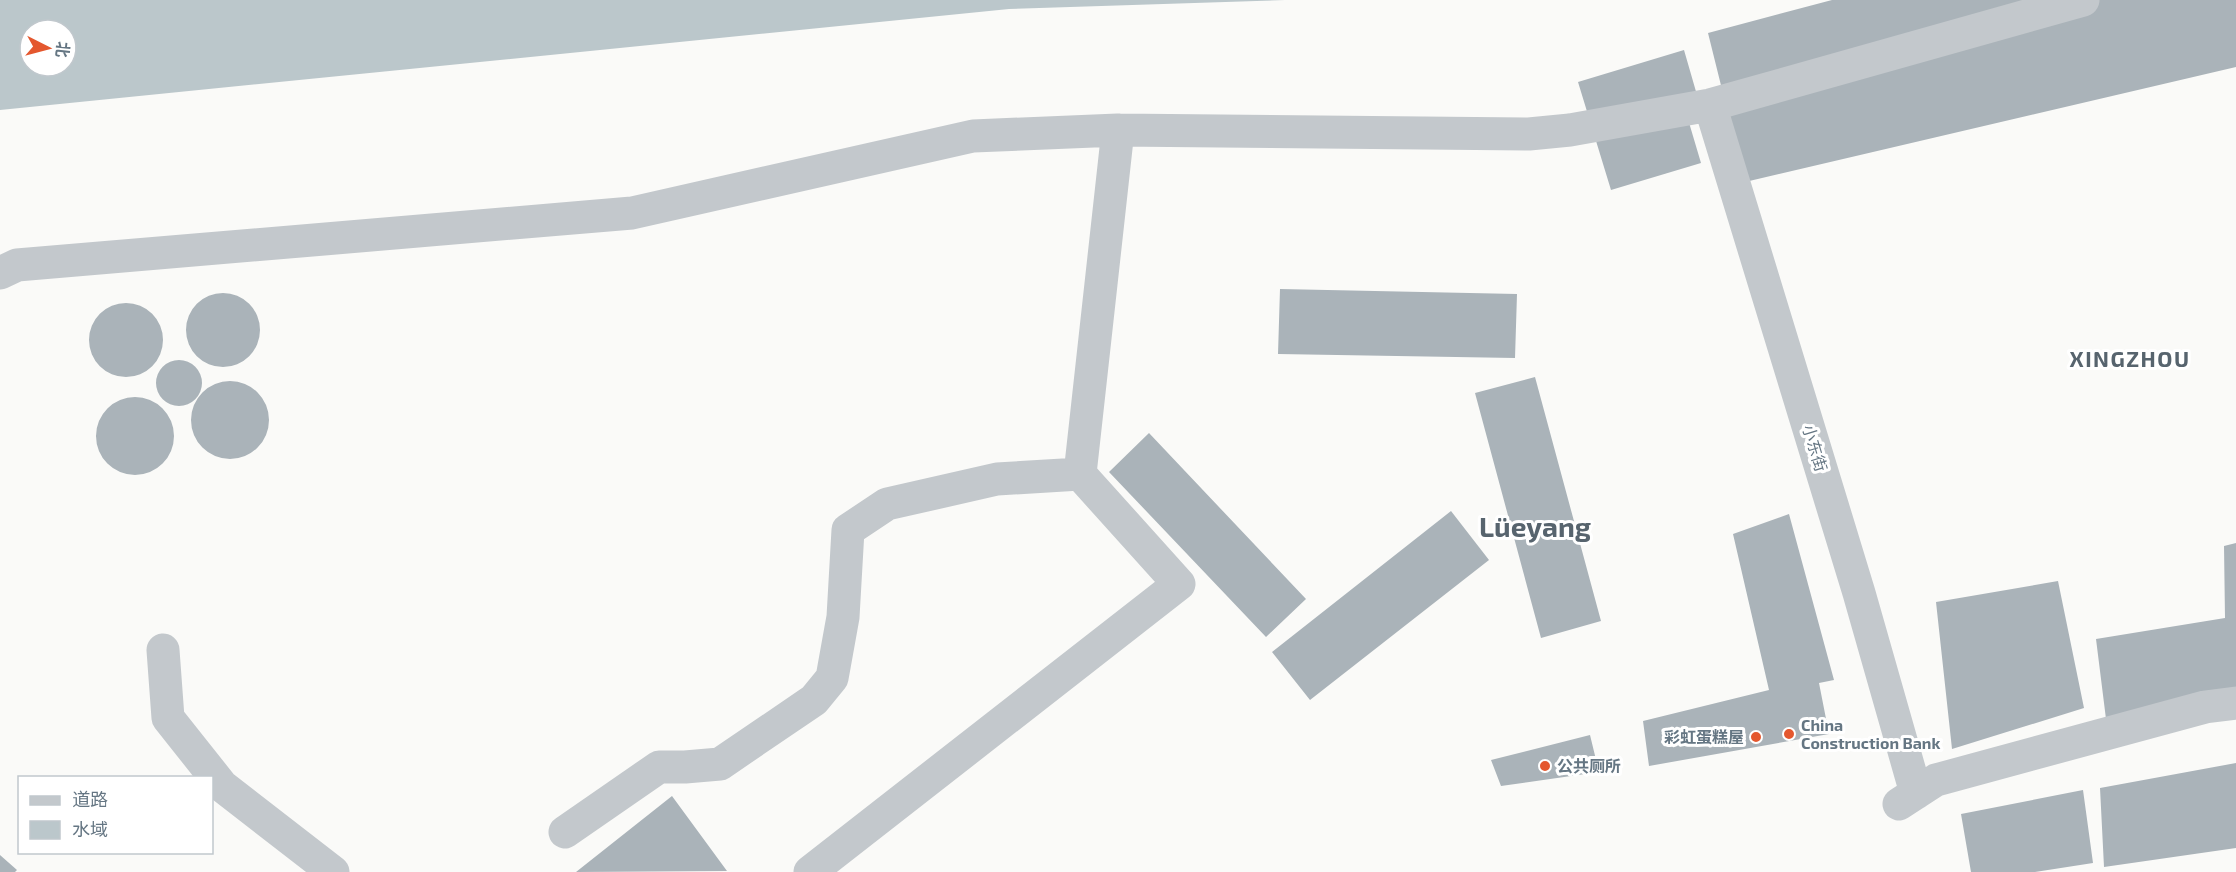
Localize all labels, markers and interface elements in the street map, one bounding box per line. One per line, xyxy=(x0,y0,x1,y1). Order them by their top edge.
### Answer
north arrow xyxy=(18,18,78,78)
text: 北 xyxy=(53,41,74,59)
district label: XINGZHOU xyxy=(2069,345,2191,371)
street label: 小东街 xyxy=(1799,422,1832,474)
district label: Lüeyang xyxy=(1479,509,1591,543)
place label: China Construction Bank xyxy=(1801,715,1940,752)
place label: 彩虹蛋糕屋 xyxy=(1664,727,1744,746)
marker: China Construction Bank xyxy=(1782,727,1796,741)
marker: 彩虹蛋糕屋 xyxy=(1749,730,1763,744)
place label: 公共厕所 xyxy=(1557,756,1621,775)
marker: 公共厕所 xyxy=(1538,759,1552,773)
legend xyxy=(18,776,213,854)
text: 道路 xyxy=(72,788,108,810)
text: 水域 xyxy=(72,818,108,840)

